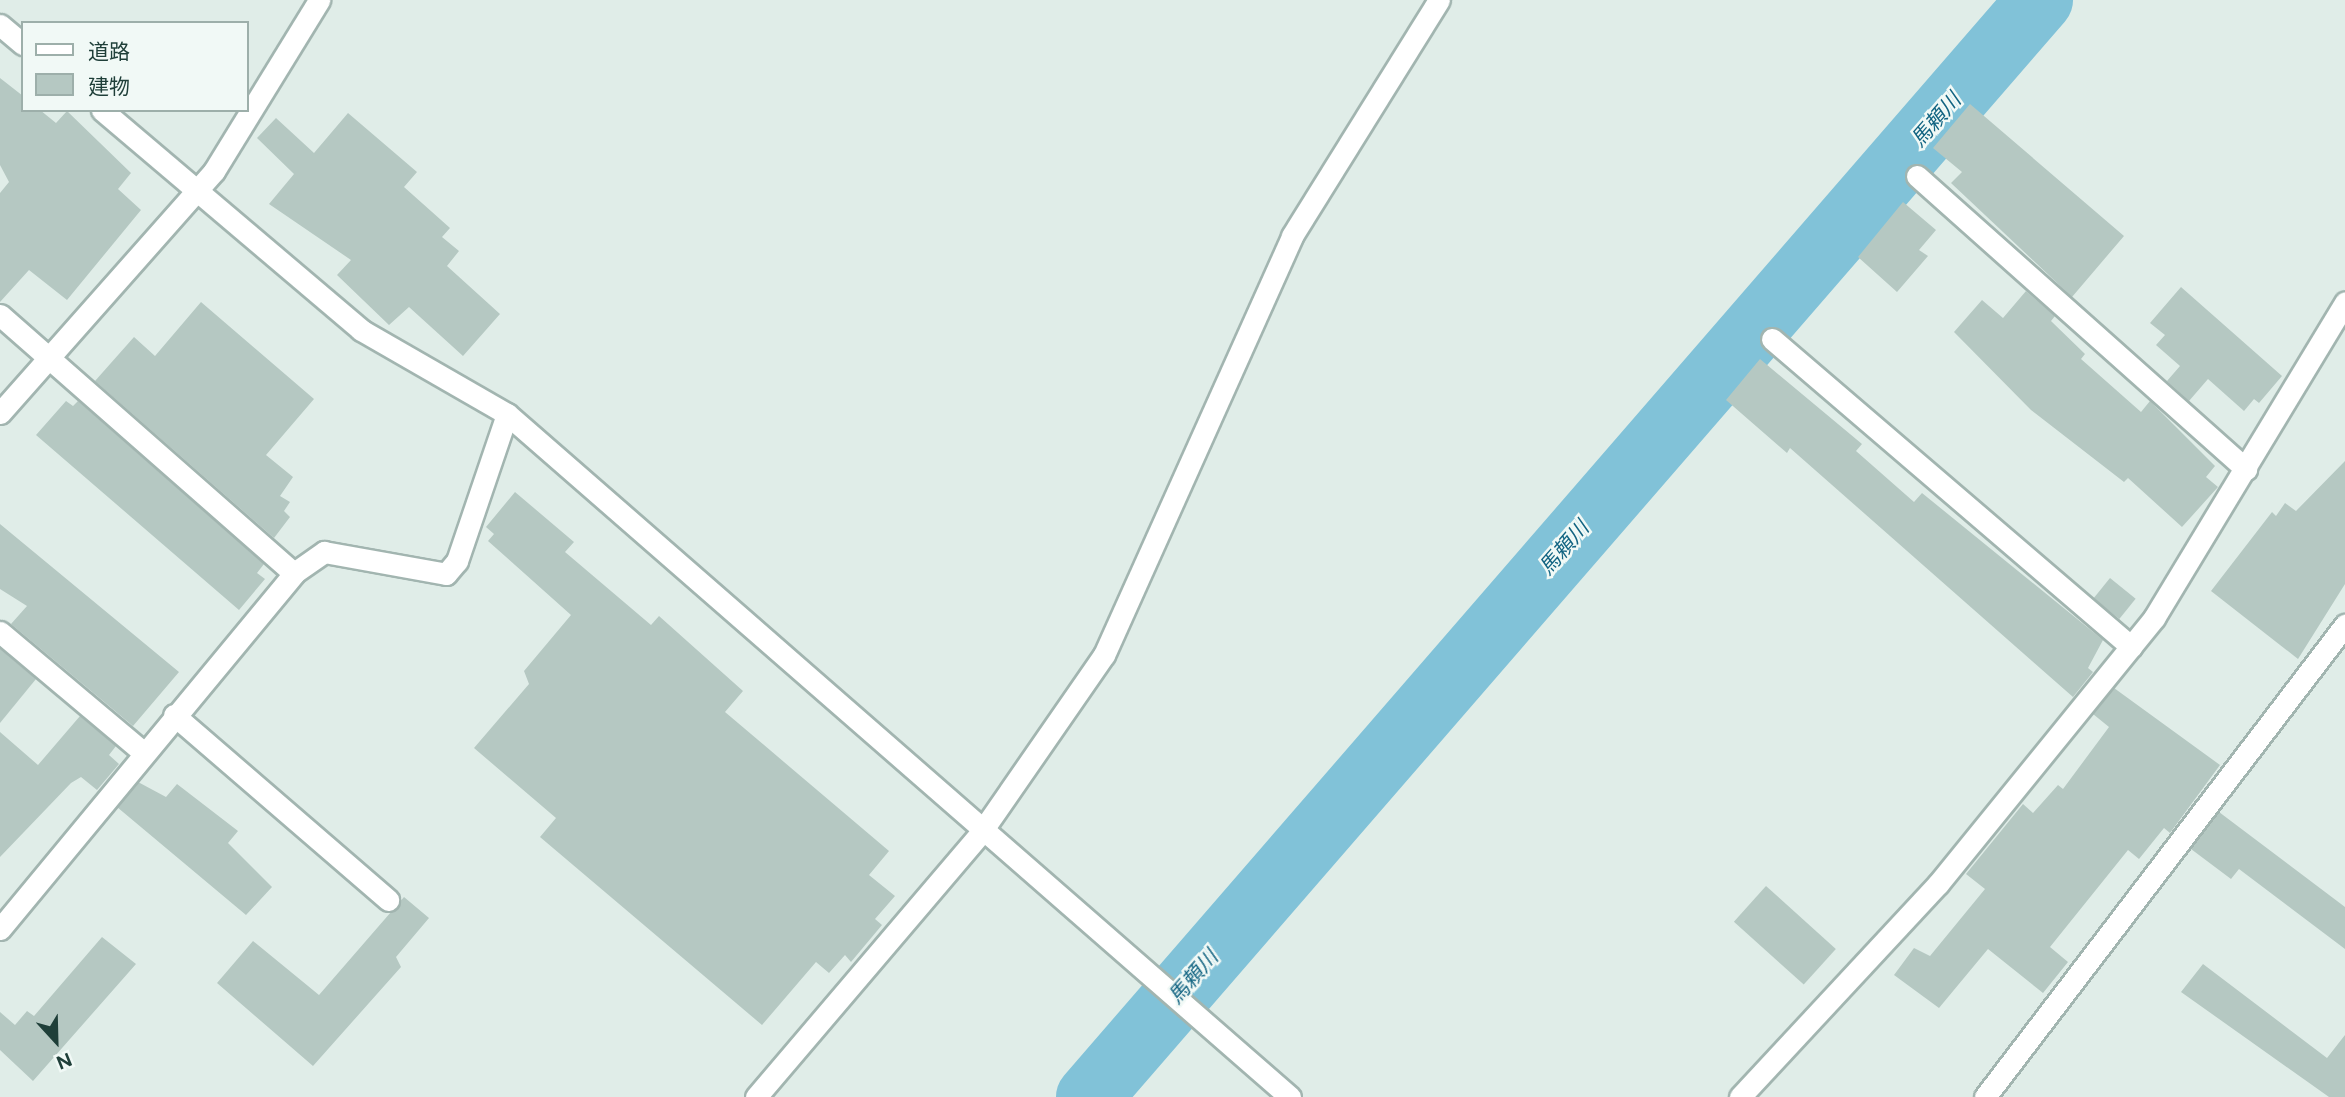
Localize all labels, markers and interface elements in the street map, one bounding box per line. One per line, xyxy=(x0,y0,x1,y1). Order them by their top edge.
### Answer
legend xyxy=(21,21,248,112)
text: 道路 xyxy=(88,39,130,64)
text: 建物 xyxy=(88,74,130,99)
water label: 馬頼川 xyxy=(1906,88,1966,152)
water label: 馬頼川 xyxy=(1534,516,1594,580)
water label: 馬頼川 xyxy=(1163,945,1223,1009)
north arrow xyxy=(21,1006,91,1076)
text: N xyxy=(53,1048,75,1074)

